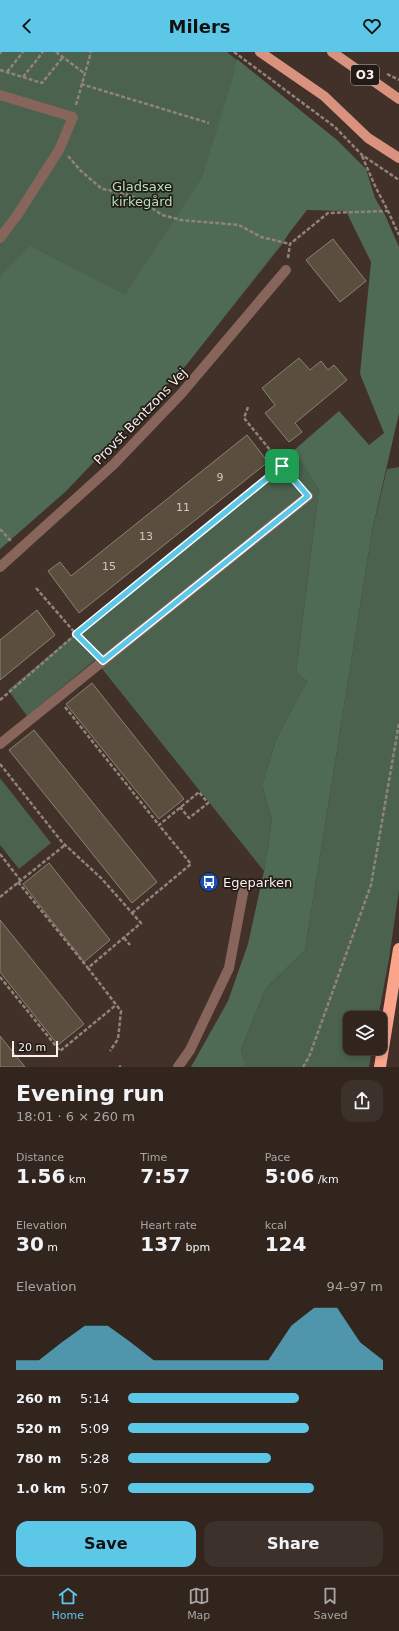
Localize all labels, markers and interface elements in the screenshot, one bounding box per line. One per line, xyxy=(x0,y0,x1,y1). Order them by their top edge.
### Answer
icon: back xyxy=(16,15,38,37)
icon: heart xyxy=(361,15,383,37)
text: Milers xyxy=(168,16,231,37)
road number: O3 xyxy=(351,65,379,85)
park label: Gladsaxe kirkegård xyxy=(111,179,173,209)
street label: Provst Bentzons Vej xyxy=(91,365,190,468)
pin xyxy=(265,449,299,483)
icon: arrive xyxy=(271,455,293,477)
house number: 9 xyxy=(217,471,224,484)
house number: 11 xyxy=(176,501,190,514)
house number: 13 xyxy=(139,530,153,543)
house number: 15 xyxy=(102,560,116,573)
bus stop icon: Egeparken xyxy=(198,871,220,893)
place label: Egeparken xyxy=(223,875,292,890)
map controls xyxy=(343,1011,387,1055)
button: layers xyxy=(343,1011,387,1055)
scale bar xyxy=(12,1039,58,1058)
text: 20 m xyxy=(18,1041,46,1054)
button: share xyxy=(341,1080,383,1122)
text: Evening run xyxy=(16,1081,165,1106)
text: 18:01 · 6 × 260 m xyxy=(16,1109,135,1124)
text: Distance xyxy=(16,1151,64,1164)
text: Time xyxy=(140,1151,167,1164)
text: Pace xyxy=(265,1151,290,1164)
text: 1.56 xyxy=(16,1164,65,1188)
text: 7:57 xyxy=(140,1164,190,1188)
text: 5:06 xyxy=(265,1164,314,1188)
text: km xyxy=(65,1173,86,1186)
text: /km xyxy=(314,1173,339,1186)
text: Elevation xyxy=(16,1219,67,1232)
text: Heart rate xyxy=(140,1219,197,1232)
text: kcal xyxy=(265,1219,287,1232)
text: 30 xyxy=(16,1232,44,1256)
text: 137 xyxy=(140,1232,182,1256)
text: 124 xyxy=(265,1232,306,1256)
text: m xyxy=(44,1241,58,1254)
text: bpm xyxy=(182,1241,210,1254)
text: Elevation xyxy=(16,1279,76,1294)
text: 94–97 m xyxy=(327,1279,383,1294)
text: 260 m xyxy=(16,1391,61,1406)
text: 5:14 xyxy=(80,1391,109,1406)
text: 520 m xyxy=(16,1421,61,1436)
text: 5:09 xyxy=(80,1421,109,1436)
text: 780 m xyxy=(16,1451,61,1466)
text: 5:28 xyxy=(80,1451,109,1466)
text: 1.0 km xyxy=(16,1481,66,1496)
text: 5:07 xyxy=(80,1481,109,1496)
button: Save xyxy=(16,1521,196,1567)
button: Share xyxy=(204,1521,383,1567)
tab: Home xyxy=(52,1585,84,1622)
tab: Map xyxy=(187,1585,210,1622)
tab: Saved xyxy=(313,1585,347,1622)

